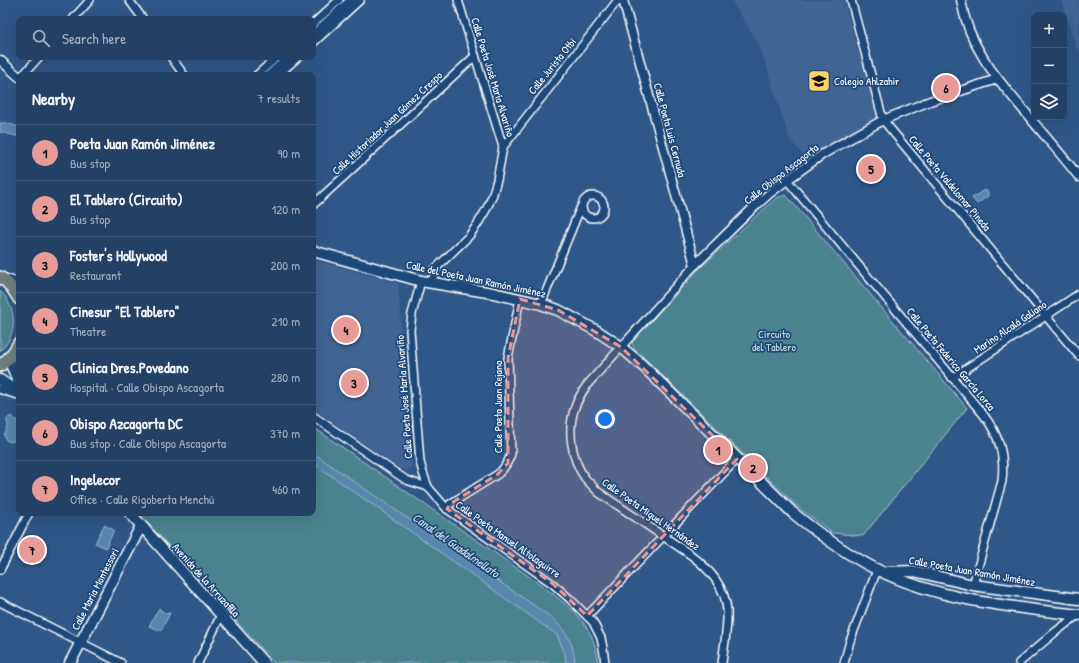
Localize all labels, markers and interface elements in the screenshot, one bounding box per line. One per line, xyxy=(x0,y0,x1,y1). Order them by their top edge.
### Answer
map controls xyxy=(1031,12,1067,120)
button: + xyxy=(1031,12,1067,48)
search box xyxy=(16,16,316,60)
street label: Calle Poeta José María Alvariño xyxy=(468,16,518,139)
icon: search xyxy=(30,27,52,49)
text: Search here xyxy=(62,28,126,49)
street label: Calle Jurista Otbi xyxy=(525,35,579,97)
button: − xyxy=(1031,48,1067,84)
street label: Calle Historiador Juan Gómez Crespo xyxy=(329,68,445,178)
school or university icon: Colegio Ahlzahir xyxy=(806,68,832,94)
pin: 6 xyxy=(933,73,959,103)
place label: Colegio Ahlzahir xyxy=(834,74,900,88)
street label: Calle Poeta Luis Cernuda xyxy=(651,81,689,179)
button: layers xyxy=(1031,84,1067,120)
text: Nearby xyxy=(32,87,75,110)
text: 7 results xyxy=(257,89,300,107)
street label: Calle Poeta Valdelomar Pineda xyxy=(906,132,995,234)
text: Poeta Juan Ramón Jiménez xyxy=(70,133,215,154)
street label: Calle Obispo Ascagorta xyxy=(741,140,822,207)
text: 1 xyxy=(43,144,47,162)
text: 90 m xyxy=(278,144,300,162)
text: Bus stop xyxy=(70,154,110,172)
pin: 5 xyxy=(858,154,884,184)
text: El Tablero (Circuito) xyxy=(70,189,183,210)
text: 2 xyxy=(42,200,48,218)
text: 120 m xyxy=(272,200,300,218)
text: Bus stop xyxy=(70,210,110,228)
text: Foster's Hollywood xyxy=(70,245,167,266)
text: 3 xyxy=(42,256,48,274)
text: 200 m xyxy=(270,256,300,274)
street label: Calle del Poeta Juan Ramón Jiménez xyxy=(405,257,547,301)
text: Restaurant xyxy=(70,266,121,284)
street label: Marino Alcalá Galiano xyxy=(971,297,1050,357)
text: Cinesur "El Tablero" xyxy=(70,301,179,322)
street label: Calle Poeta Federico García Lorca xyxy=(904,304,999,414)
text: 4 xyxy=(43,312,47,330)
text: 210 m xyxy=(272,312,300,330)
pin: 4 xyxy=(333,315,359,345)
text: Theatre xyxy=(70,322,106,340)
park label: Circuito del Tablero xyxy=(752,327,797,354)
street label: Calle Poeta José María Alvariño xyxy=(393,334,415,459)
text: Clinica Dres.Povedano xyxy=(70,357,189,378)
street label: Calle Poeta Juan Rejano xyxy=(491,360,505,453)
text: 5 xyxy=(42,368,48,386)
text: 280 m xyxy=(271,368,300,386)
pin: 3 xyxy=(341,368,367,398)
text: Hospital · Calle Obispo Ascagorta xyxy=(70,378,224,396)
your location xyxy=(595,409,615,429)
text: Obispo Azcagorta DC xyxy=(70,413,183,434)
text: 6 xyxy=(42,424,48,442)
text: 370 m xyxy=(270,424,300,442)
text: Bus stop · Calle Obispo Ascagorta xyxy=(70,434,226,452)
pin: 1 xyxy=(705,435,731,465)
pin: 2 xyxy=(740,453,766,483)
text: Ingelecor xyxy=(70,469,121,490)
street label: Calle Poeta Miguel Hernández xyxy=(599,475,703,553)
text: 7 xyxy=(42,480,48,498)
text: 460 m xyxy=(272,480,300,498)
text: Office · Calle Rigoberta Menchú xyxy=(70,490,214,508)
street label: Calle Poeta Manuel Altolaguirre xyxy=(453,497,564,581)
water label: Canal del Guadalmellato xyxy=(409,509,504,582)
pin: 7 xyxy=(19,535,45,565)
street label: Avenida de la Arruzafilla xyxy=(169,540,243,620)
street label: Calle María Montessori xyxy=(68,546,122,632)
street label: Calle Poeta Juan Ramón Jiménez xyxy=(908,553,1037,589)

